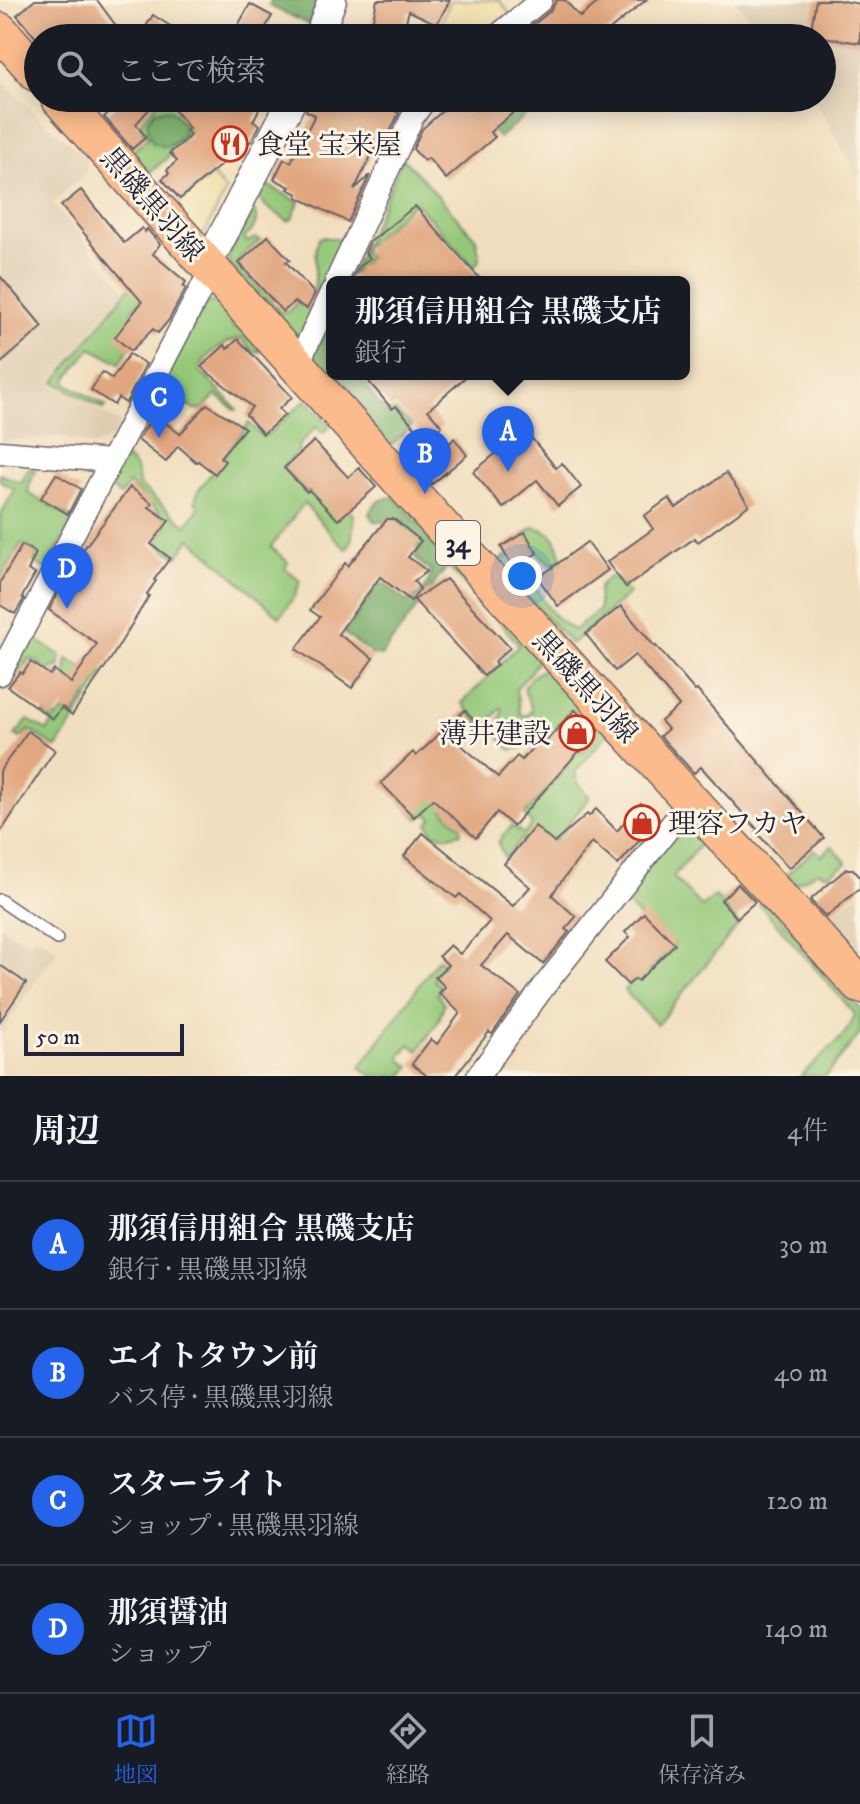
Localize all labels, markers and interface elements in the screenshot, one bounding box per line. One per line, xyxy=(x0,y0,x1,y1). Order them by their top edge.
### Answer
search box xyxy=(24,24,836,112)
icon: search xyxy=(52,46,96,90)
text: ここで検索 xyxy=(116,54,266,91)
restaurant icon: 食堂 宝来屋 xyxy=(211,125,249,163)
place label: 食堂 宝来屋 xyxy=(256,128,402,163)
street label: 黒磯黒羽線 xyxy=(93,141,211,269)
popup xyxy=(326,276,690,380)
text: 那須信用組合 黒磯支店 xyxy=(355,294,661,331)
text: 銀行 xyxy=(355,337,407,370)
pin: C xyxy=(133,372,185,438)
pin: A xyxy=(482,406,534,472)
pin: B xyxy=(399,428,451,494)
road number: 34 xyxy=(436,521,480,565)
pin: D xyxy=(41,543,93,609)
your location xyxy=(502,556,542,596)
street label: 黒磯黒羽線 xyxy=(525,623,645,751)
shop icon: 薄井建設 xyxy=(558,714,596,752)
place label: 薄井建設 xyxy=(439,717,551,752)
shop icon: 理容フカヤ xyxy=(623,804,661,842)
place label: 理容フカヤ xyxy=(668,807,808,842)
scale bar xyxy=(24,1020,184,1056)
text: 50 m xyxy=(36,1024,80,1051)
text: 周辺 xyxy=(32,1111,100,1153)
text: 4件 xyxy=(787,1115,828,1148)
text: 那須信用組合 黒磯支店 xyxy=(108,1211,414,1248)
text: A xyxy=(50,1229,66,1262)
text: 30 m xyxy=(779,1229,828,1262)
text: 銀行 · 黒磯黒羽線 xyxy=(108,1254,307,1287)
text: エイトタウン前 xyxy=(108,1339,318,1376)
text: B xyxy=(50,1357,66,1390)
text: 40 m xyxy=(774,1357,828,1390)
text: バス停 · 黒磯黒羽線 xyxy=(108,1382,333,1415)
text: スターライト xyxy=(108,1467,287,1504)
text: C xyxy=(49,1485,67,1518)
text: 120 m xyxy=(767,1485,828,1518)
text: ショップ · 黒磯黒羽線 xyxy=(108,1510,359,1543)
text: 那須醤油 xyxy=(108,1595,228,1632)
text: D xyxy=(48,1613,68,1646)
text: 140 m xyxy=(764,1613,828,1646)
text: ショップ xyxy=(108,1638,211,1671)
tab: 地図 xyxy=(114,1709,158,1789)
tab: 経路 xyxy=(386,1709,430,1789)
tab: 保存済み xyxy=(658,1709,746,1789)

